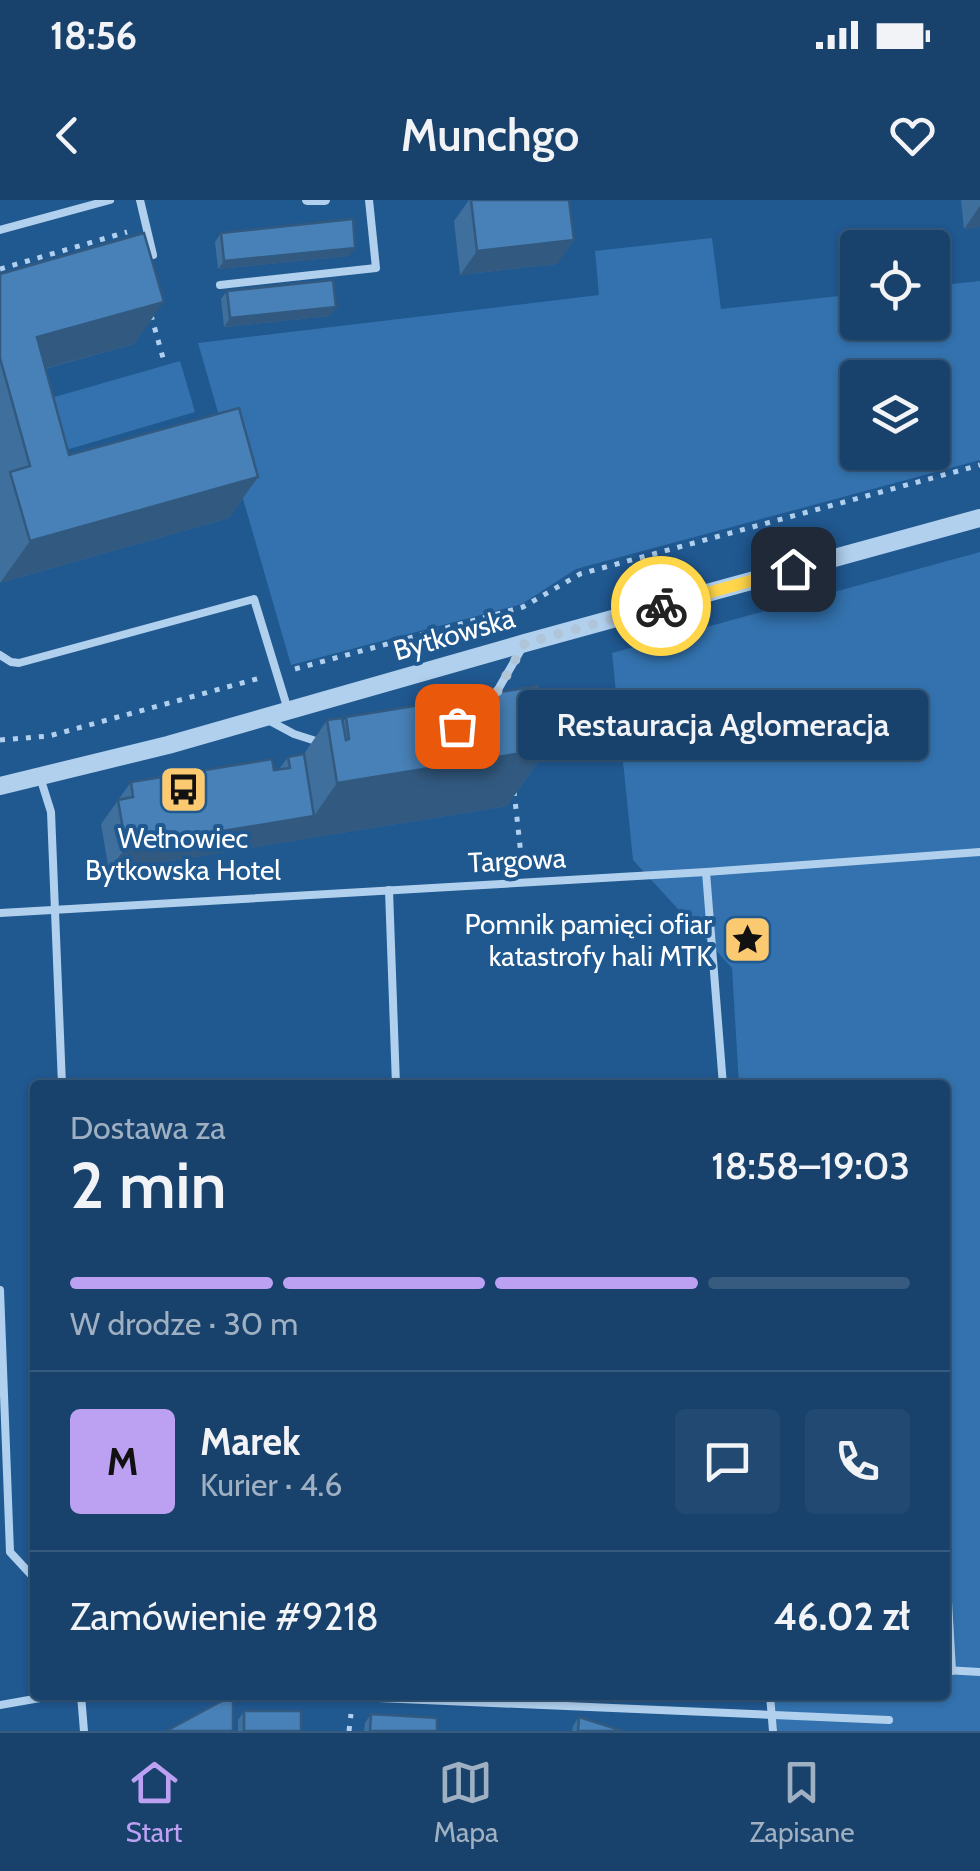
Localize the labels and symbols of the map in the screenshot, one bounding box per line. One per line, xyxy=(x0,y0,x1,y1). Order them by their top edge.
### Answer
pin xyxy=(751,527,836,612)
courier xyxy=(611,556,711,656)
street label: Bytkowska xyxy=(389,600,519,668)
pin xyxy=(415,684,500,769)
callout: Restauracja Aglomeracja xyxy=(517,691,927,761)
bus stop icon: Wełnowiec Bytkowska Hotel xyxy=(157,764,209,816)
place label: Wełnowiec Bytkowska Hotel xyxy=(85,821,281,887)
street label: Targowa xyxy=(467,840,567,880)
place label: Pomnik pamięci ofiar katastrofy hali MTK xyxy=(464,907,712,973)
place icon: Pomnik pamięci ofiar katastrofy hali MTK xyxy=(721,914,773,966)

